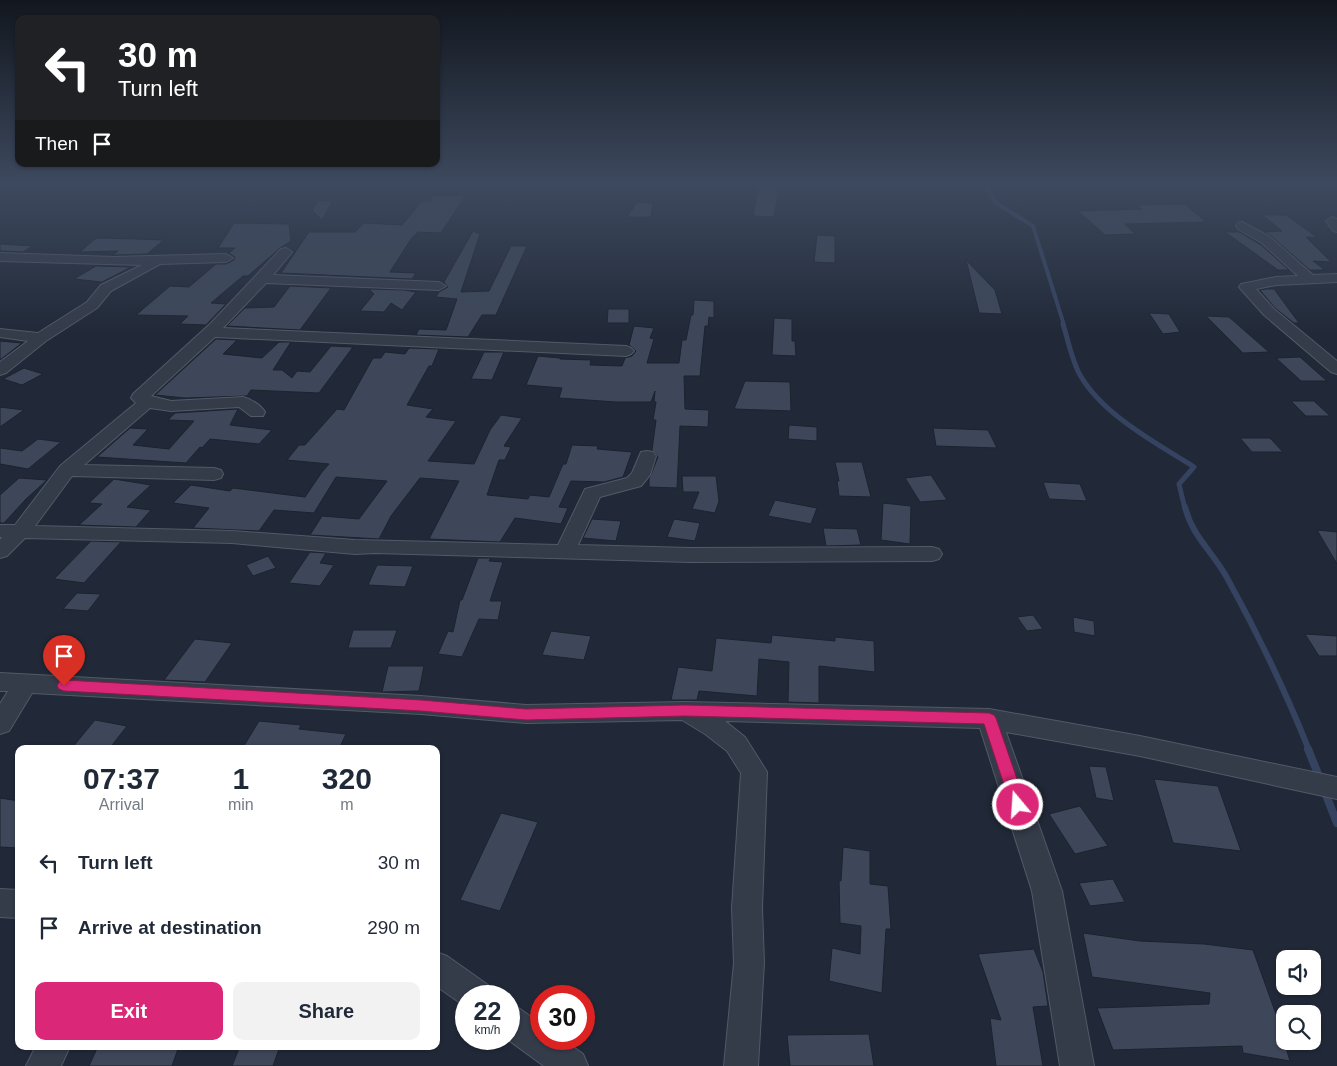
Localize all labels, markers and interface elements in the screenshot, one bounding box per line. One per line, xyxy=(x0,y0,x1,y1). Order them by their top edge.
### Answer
icon: left xyxy=(35,35,100,100)
text: 30 m xyxy=(118,35,198,74)
text: Turn left xyxy=(118,76,198,101)
icon: arrive xyxy=(88,130,116,158)
text: Then xyxy=(35,133,78,154)
pin xyxy=(43,635,85,686)
icon: arrive xyxy=(50,642,78,670)
text: 07:37 xyxy=(83,762,160,795)
text: 1 xyxy=(232,762,249,795)
text: 320 xyxy=(322,762,372,795)
position arrow xyxy=(991,778,1043,830)
text: Arrival xyxy=(99,796,144,813)
text: min xyxy=(228,796,254,813)
text: m xyxy=(340,796,353,813)
icon: left xyxy=(35,849,63,877)
text: Turn left xyxy=(78,852,153,873)
text: 30 m xyxy=(378,852,420,873)
icon: arrive xyxy=(35,914,63,942)
text: Arrive at destination xyxy=(78,917,262,938)
text: 290 m xyxy=(367,917,420,938)
map controls xyxy=(1276,950,1321,1050)
button: sound xyxy=(1276,950,1321,995)
button: Exit xyxy=(35,982,223,1040)
button: Share xyxy=(233,982,420,1040)
speed limit sign: 30 xyxy=(530,985,595,1050)
text: 22 xyxy=(474,997,501,1025)
button: search xyxy=(1276,1005,1321,1050)
text: km/h xyxy=(474,1023,501,1037)

